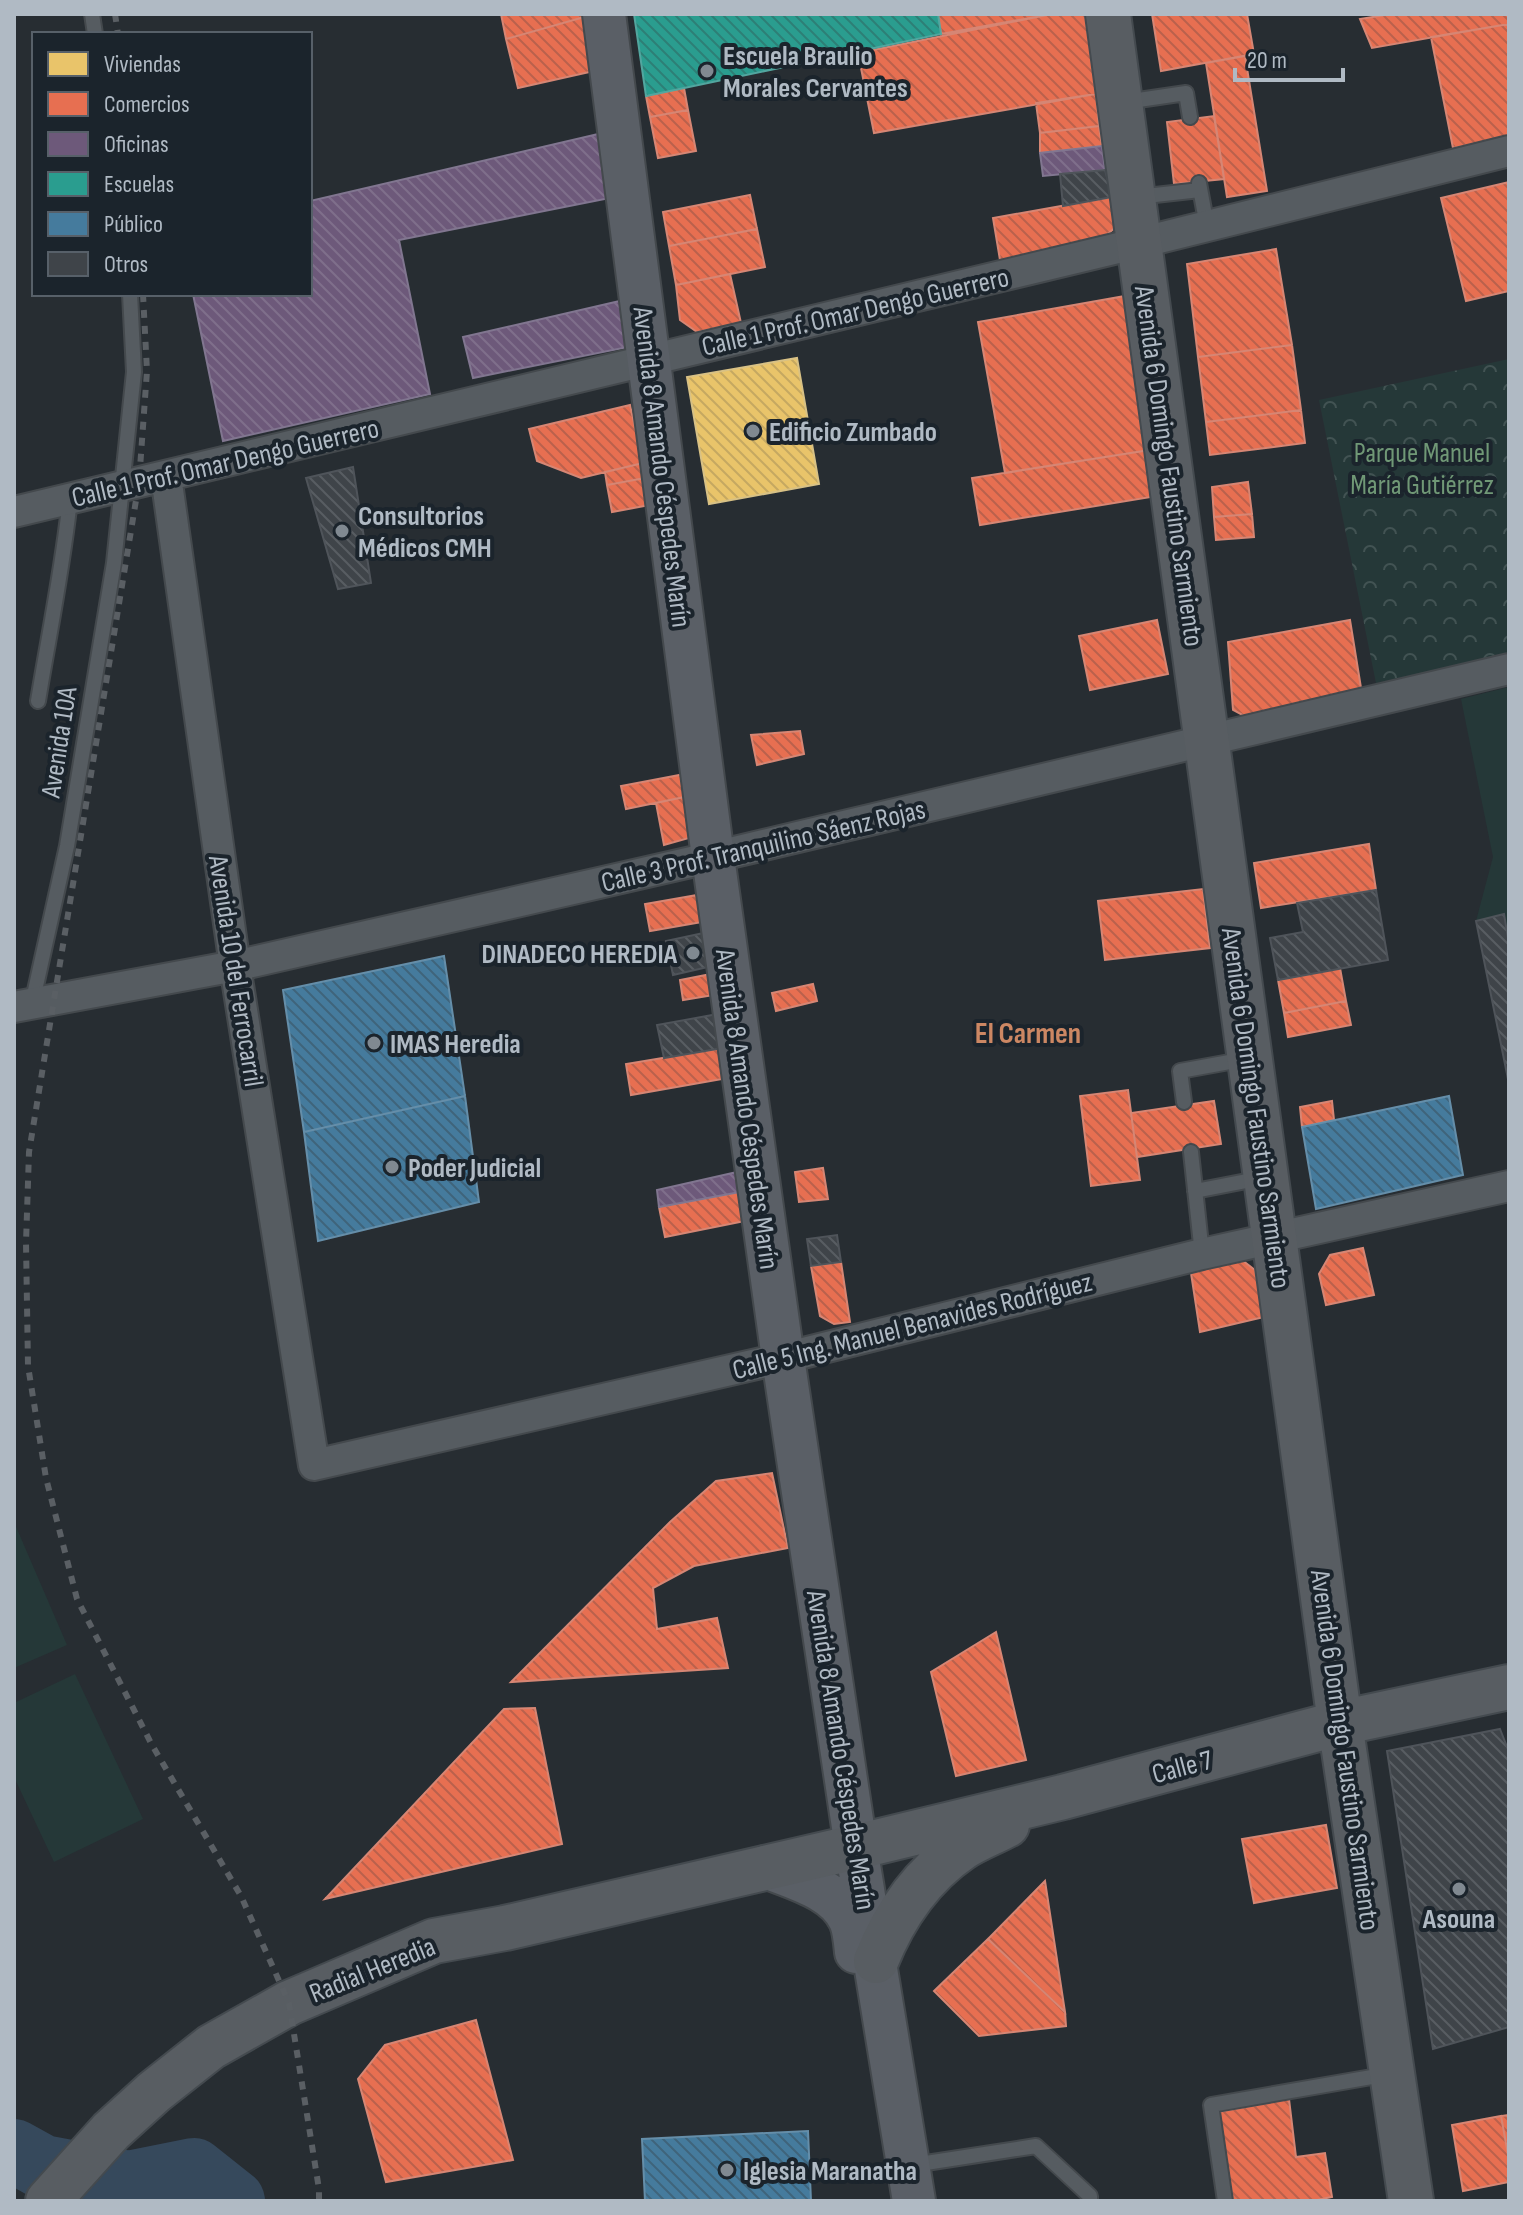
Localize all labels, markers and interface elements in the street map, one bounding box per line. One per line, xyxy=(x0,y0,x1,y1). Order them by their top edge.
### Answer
legend xyxy=(32,32,312,296)
scale bar xyxy=(1235,32,1343,82)
place label: Escuela Braulio Morales Cervantes xyxy=(723,40,908,105)
text: 20 m xyxy=(1247,46,1287,75)
text: Viviendas xyxy=(104,50,181,79)
marker: Escuela Braulio Morales Cervantes xyxy=(698,62,716,80)
text: Comercios xyxy=(104,90,190,119)
text: Oficinas xyxy=(104,130,169,159)
text: Escuelas xyxy=(104,170,174,199)
text: Público xyxy=(104,210,163,239)
text: Otros xyxy=(104,250,148,279)
street label: Calle 1 Prof. Omar Dengo Guerrero xyxy=(699,261,1012,364)
street label: Avenida 6 Domingo Faustino Sarmiento xyxy=(1127,283,1210,649)
street label: Avenida 8 Amando Céspedes Marín xyxy=(625,304,698,629)
street label: Calle 1 Prof. Omar Dengo Guerrero xyxy=(69,412,382,515)
place label: Edificio Zumbado xyxy=(769,416,937,449)
marker: Edificio Zumbado xyxy=(744,422,762,440)
park label: Parque Manuel María Gutiérrez xyxy=(1350,437,1494,502)
place label: Consultorios Médicos CMH xyxy=(358,500,492,565)
marker: Consultorios Médicos CMH xyxy=(333,522,351,540)
street label: Avenida 10A xyxy=(34,684,85,801)
street label: Calle 3 Prof. Tranquilino Sáenz Rojas xyxy=(598,793,929,900)
street label: Avenida 10 del Ferrocarril xyxy=(201,852,270,1089)
street label: Avenida 6 Domingo Faustino Sarmiento xyxy=(1214,925,1297,1291)
place label: DINADECO HEREDIA xyxy=(481,938,678,971)
marker: DINADECO HEREDIA xyxy=(684,944,702,962)
street label: Avenida 8 Amando Céspedes Marín xyxy=(708,946,785,1271)
district label: El Carmen xyxy=(975,1016,1081,1052)
place label: IMAS Heredia xyxy=(390,1028,521,1061)
marker: IMAS Heredia xyxy=(365,1034,383,1052)
place label: Poder Judicial xyxy=(408,1152,541,1185)
marker: Poder Judicial xyxy=(383,1158,401,1176)
street label: Calle 5 Ing. Manuel Benavides Rodríguez xyxy=(729,1266,1096,1387)
street label: Avenida 6 Domingo Faustino Sarmiento xyxy=(1303,1567,1386,1933)
street label: Avenida 8 Amando Céspedes Marín xyxy=(799,1587,882,1912)
street label: Calle 7 xyxy=(1149,1744,1216,1791)
marker: Asouna xyxy=(1450,1880,1468,1898)
place label: Asouna xyxy=(1422,1903,1495,1936)
street label: Radial Heredia xyxy=(305,1930,440,2011)
place label: Iglesia Maranatha xyxy=(743,2155,917,2188)
marker: Iglesia Maranatha xyxy=(718,2161,736,2179)

